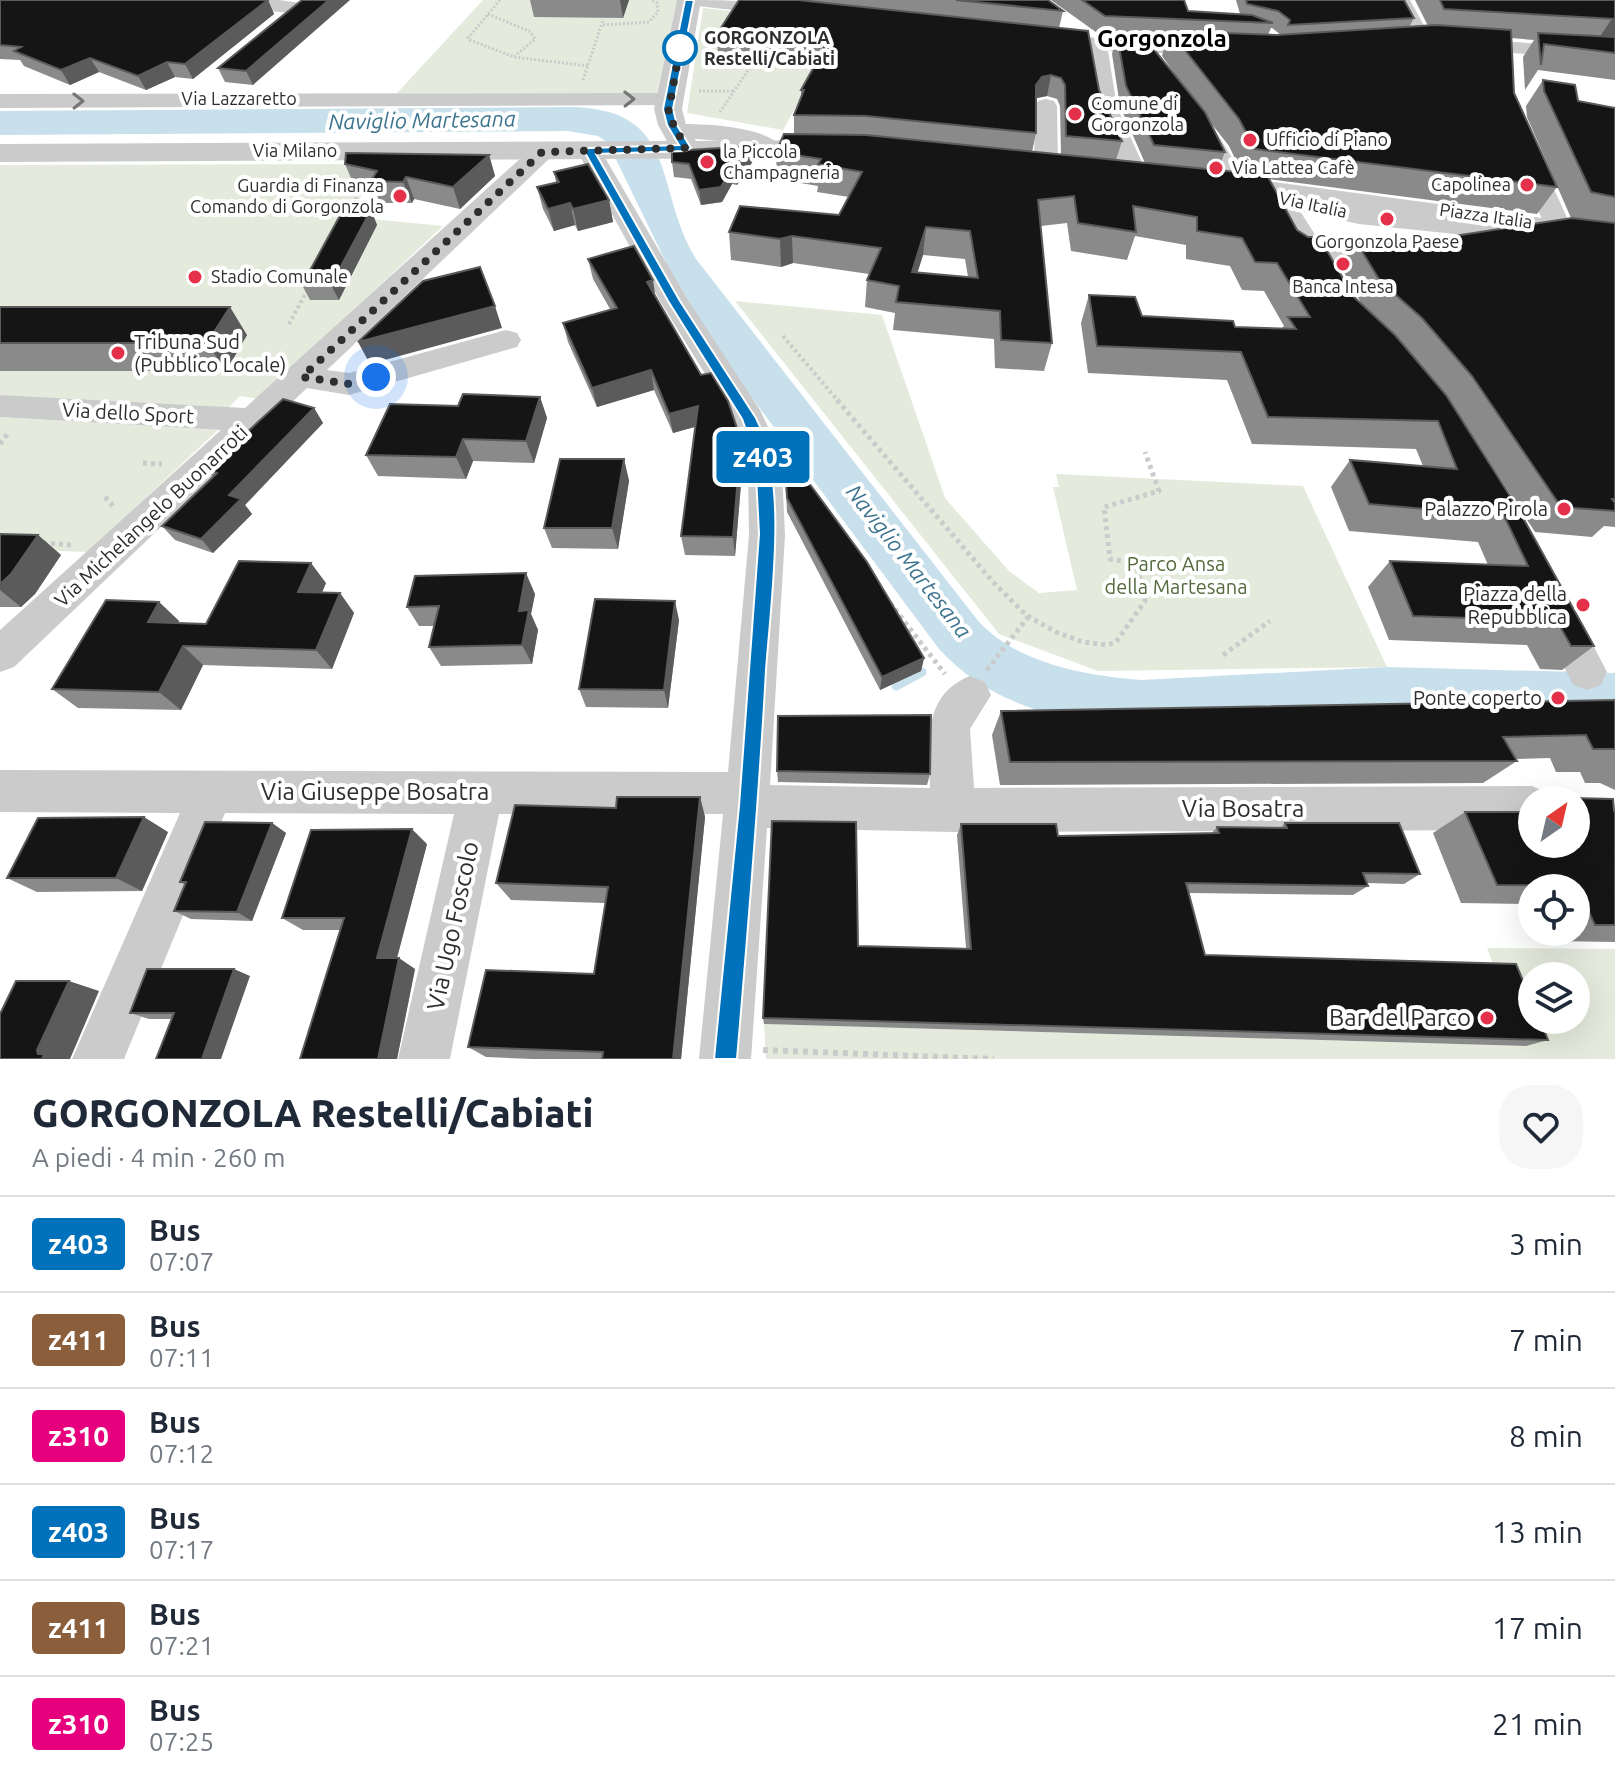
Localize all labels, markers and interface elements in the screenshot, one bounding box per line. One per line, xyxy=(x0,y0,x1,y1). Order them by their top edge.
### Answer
district label: Gorgonzola xyxy=(1097,25,1227,52)
place label: GORGONZOLA Restelli/Cabiati xyxy=(704,27,835,68)
marker: GORGONZOLA Restelli/Cabiati xyxy=(663,31,697,65)
street label: Via Lazzaretto xyxy=(181,88,297,108)
one-way arrow xyxy=(623,90,636,108)
one-way arrow xyxy=(72,92,85,109)
place label: Comune di Gorgonzola xyxy=(1091,93,1184,134)
water label: Naviglio Martesana xyxy=(328,105,516,134)
marker: Comune di Gorgonzola xyxy=(1066,105,1084,123)
place label: Ufficio di Piano xyxy=(1266,129,1388,149)
marker: Ufficio di Piano xyxy=(1241,131,1259,149)
street label: Via Milano xyxy=(253,140,337,160)
place label: la Piccola Champagneria xyxy=(723,141,840,182)
marker: la Piccola Champagneria xyxy=(698,153,716,171)
place label: Via Lattea Cafè xyxy=(1232,157,1355,177)
marker: Via Lattea Cafè xyxy=(1207,159,1225,177)
place label: Capolinea xyxy=(1431,174,1511,194)
place label: Guardia di Finanza Comando di Gorgonzola xyxy=(190,175,384,216)
marker: Capolinea xyxy=(1518,176,1536,194)
marker: Guardia di Finanza Comando di Gorgonzola xyxy=(391,187,409,205)
street label: Via Italia xyxy=(1277,187,1349,221)
street label: Piazza Italia xyxy=(1438,199,1534,231)
marker: Gorgonzola Paese xyxy=(1378,210,1396,228)
place label: Gorgonzola Paese xyxy=(1315,231,1459,251)
marker: Banca Intesa xyxy=(1334,255,1352,273)
place label: Stadio Comunale xyxy=(211,266,348,286)
marker: Stadio Comunale xyxy=(186,268,204,286)
place label: Banca Intesa xyxy=(1292,276,1394,296)
place label: Tribuna Sud (Pubblico Locale) xyxy=(134,330,286,376)
marker: Tribuna Sud (Pubblico Locale) xyxy=(109,344,127,362)
your location xyxy=(356,357,396,397)
street label: Via dello Sport xyxy=(62,398,195,427)
street label: Via Michelangelo Buonarroti xyxy=(49,420,252,611)
line badge: z403 xyxy=(707,431,819,483)
text: z403 xyxy=(732,441,794,472)
water label: Naviglio Martesana xyxy=(842,479,977,642)
place label: Palazzo Pirola xyxy=(1424,497,1548,520)
marker: Palazzo Pirola xyxy=(1555,500,1573,518)
park label: Parco Ansa della Martesana xyxy=(1105,552,1247,598)
place label: Piazza della Repubblica xyxy=(1463,582,1567,628)
marker: Piazza della Repubblica xyxy=(1574,596,1592,614)
place label: Ponte coperto xyxy=(1413,686,1542,709)
marker: Ponte coperto xyxy=(1549,689,1567,707)
street label: Via Giuseppe Bosatra xyxy=(261,778,489,805)
north arrow xyxy=(1518,786,1590,858)
map controls xyxy=(1518,786,1590,1034)
street label: Via Bosatra xyxy=(1182,795,1304,822)
street label: Via Ugo Foscolo xyxy=(421,839,484,1013)
button: locate xyxy=(1518,874,1590,946)
button: layers xyxy=(1518,962,1590,1034)
place label: Bar del Parco xyxy=(1329,1004,1471,1031)
marker: Bar del Parco xyxy=(1478,1009,1496,1027)
button: heart xyxy=(1499,1085,1583,1169)
text: GORGONZOLA Restelli/Cabiati xyxy=(32,1092,593,1134)
text: A piedi · 4 min · 260 m xyxy=(32,1143,285,1172)
text: Bus xyxy=(149,1213,201,1247)
text: 3 min xyxy=(1509,1227,1583,1261)
text: z403 xyxy=(48,1228,109,1259)
text: 07:07 xyxy=(149,1247,214,1276)
text: Bus xyxy=(149,1309,201,1343)
text: 7 min xyxy=(1509,1323,1583,1357)
text: z411 xyxy=(48,1324,109,1355)
text: 07:11 xyxy=(149,1343,214,1372)
text: Bus xyxy=(149,1405,201,1439)
text: 8 min xyxy=(1509,1419,1583,1453)
text: z310 xyxy=(48,1420,109,1451)
text: 07:12 xyxy=(149,1439,214,1468)
text: Bus xyxy=(149,1501,201,1535)
text: 13 min xyxy=(1492,1515,1583,1549)
text: z403 xyxy=(48,1516,109,1547)
text: 07:17 xyxy=(149,1535,214,1564)
text: Bus xyxy=(149,1597,201,1631)
text: 17 min xyxy=(1492,1611,1583,1645)
text: z411 xyxy=(48,1612,109,1643)
text: 07:21 xyxy=(149,1631,214,1660)
text: Bus xyxy=(149,1693,201,1727)
text: 21 min xyxy=(1492,1707,1583,1741)
text: z310 xyxy=(48,1708,109,1739)
text: 07:25 xyxy=(149,1727,214,1756)

